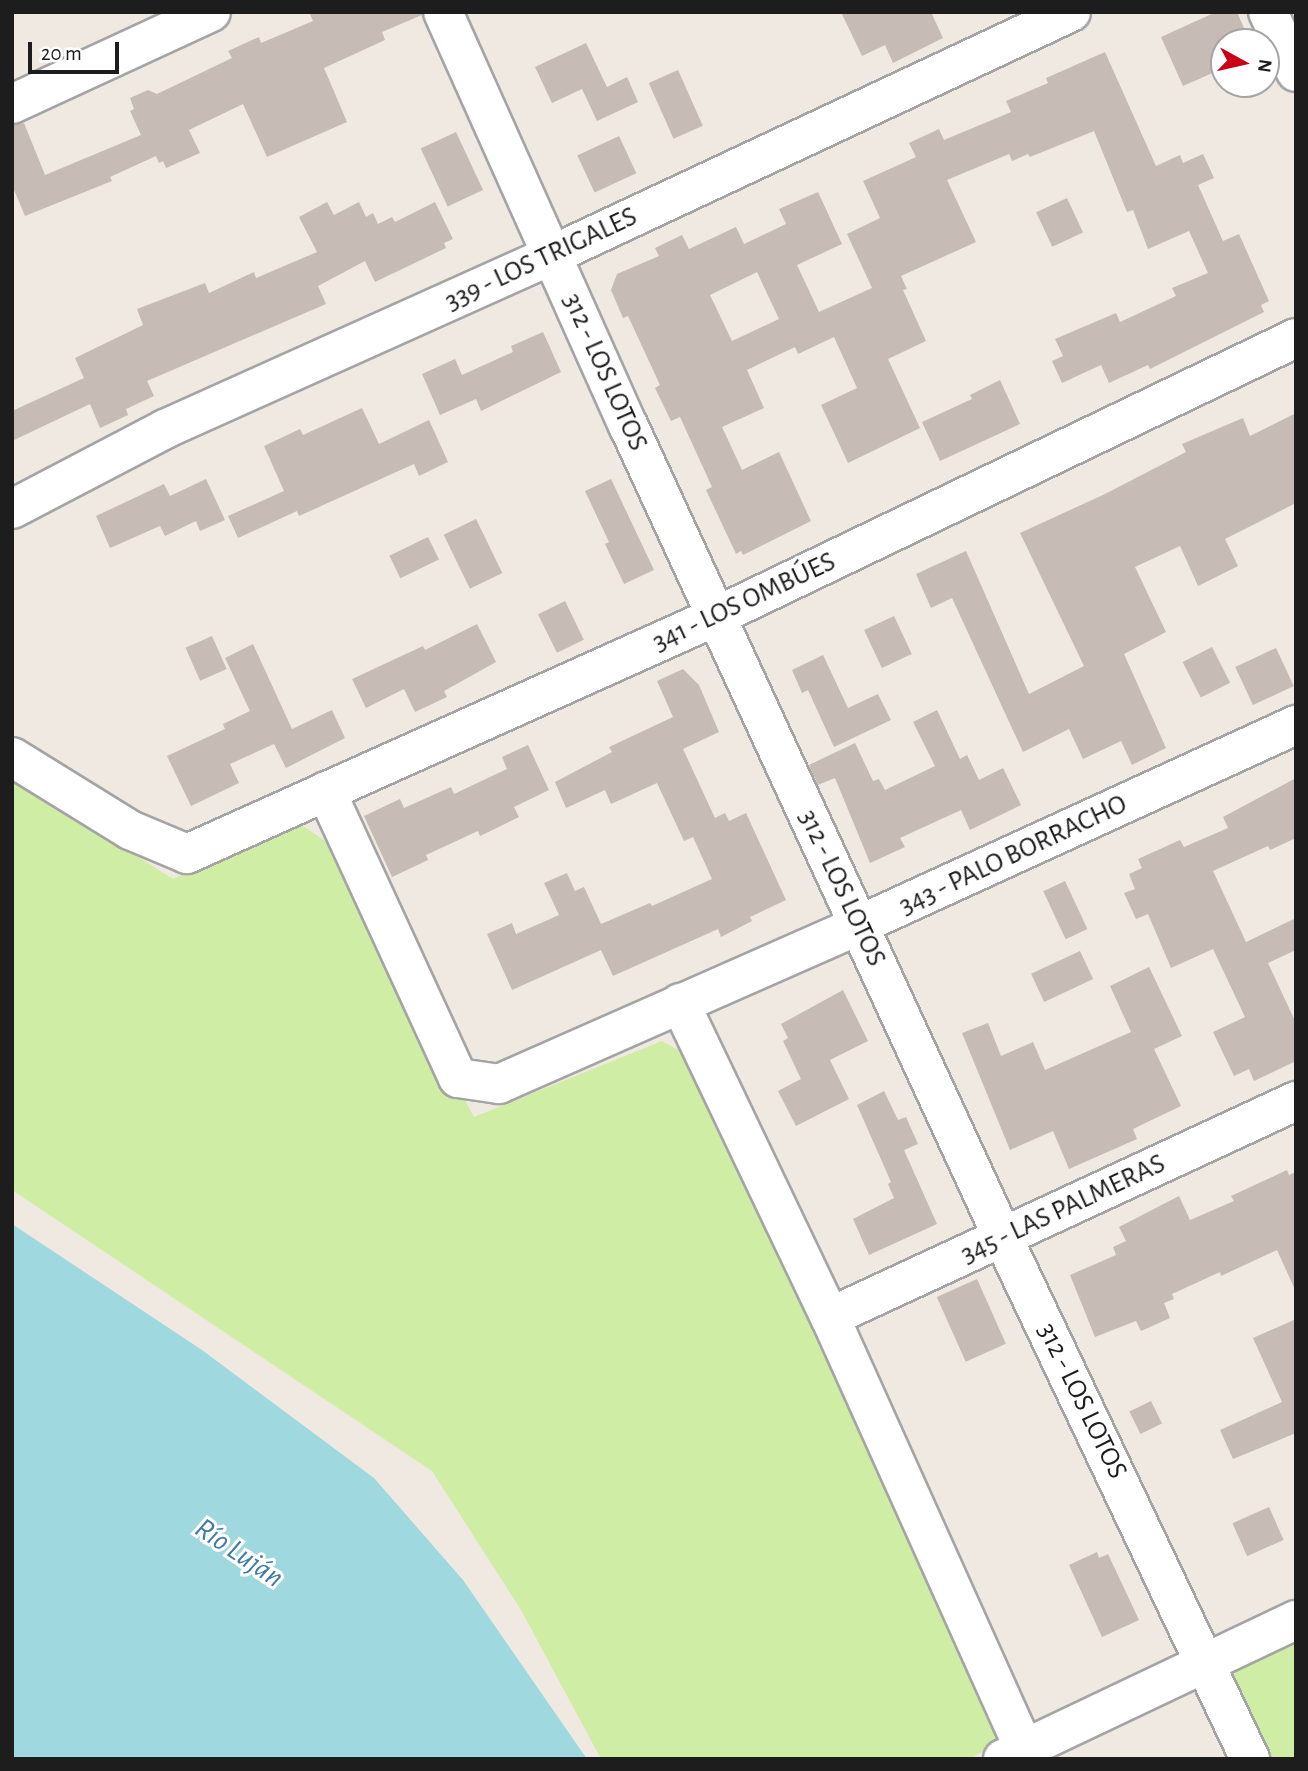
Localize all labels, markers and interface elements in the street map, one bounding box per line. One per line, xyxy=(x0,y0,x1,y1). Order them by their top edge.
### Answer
scale bar xyxy=(32,28,122,72)
north arrow xyxy=(1210,28,1280,98)
text: 20 m xyxy=(41,43,82,64)
text: N xyxy=(1254,58,1275,74)
street label: 339 - LOS TRIGALES xyxy=(440,200,642,318)
street label: 312 - LOS LOTOS xyxy=(555,288,655,456)
street label: 341 - LOS OMBÚES xyxy=(647,545,841,659)
street label: 343 - PALO BORRACHO xyxy=(894,787,1132,923)
street label: 312 - LOS LOTOS xyxy=(791,804,893,972)
street label: 345 - LAS PALMERAS xyxy=(955,1147,1171,1271)
street label: 312 - LOS LOTOS xyxy=(1030,1318,1134,1484)
water label: Río Luján xyxy=(188,1510,290,1596)

